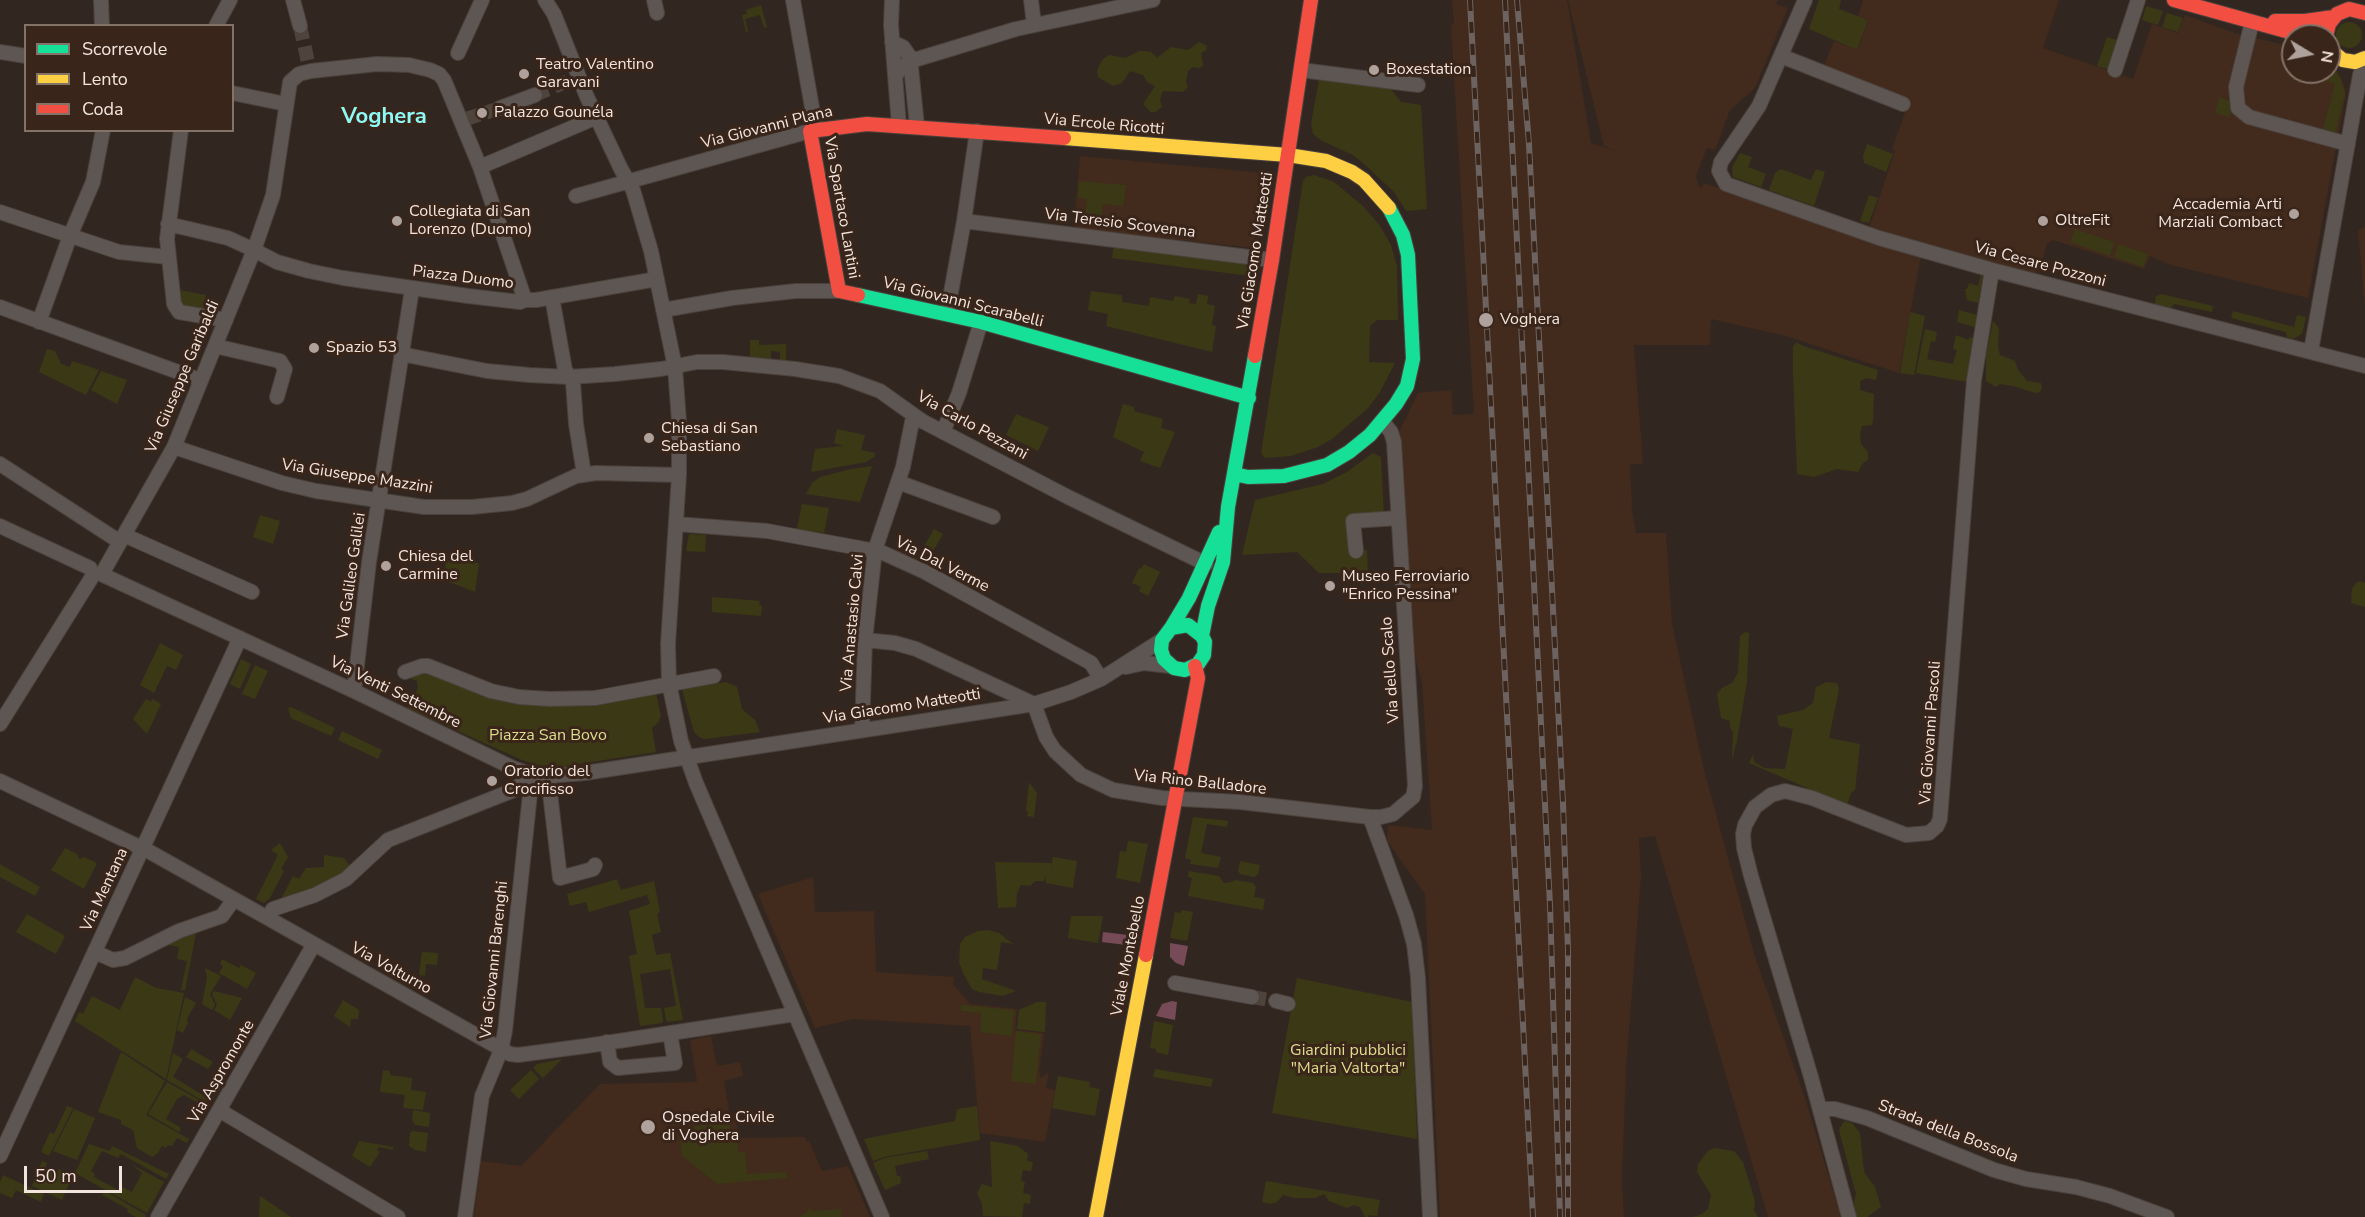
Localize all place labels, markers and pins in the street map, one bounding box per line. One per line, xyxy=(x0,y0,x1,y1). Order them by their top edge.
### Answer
place label: Teatro Valentino Garavani xyxy=(536,55,654,93)
place label: Boxestation xyxy=(1386,60,1471,80)
marker: Boxestation xyxy=(1367,63,1381,77)
marker: Teatro Valentino Garavani xyxy=(517,67,531,81)
place label: Palazzo Gounéla xyxy=(494,103,613,123)
marker: Palazzo Gounéla xyxy=(475,106,489,120)
place label: Accademia Arti Marziali Combact xyxy=(2158,195,2282,233)
place label: Collegiata di San Lorenzo (Duomo) xyxy=(409,202,532,240)
marker: Accademia Arti Marziali Combact xyxy=(2287,207,2301,221)
place label: OltreFit xyxy=(2055,211,2110,231)
marker: Collegiata di San Lorenzo (Duomo) xyxy=(390,214,404,228)
marker: OltreFit xyxy=(2036,214,2050,228)
place label: Voghera xyxy=(1500,310,1560,330)
marker: Voghera xyxy=(1477,311,1495,329)
place label: Spazio 53 xyxy=(326,338,397,358)
marker: Spazio 53 xyxy=(307,341,321,355)
place label: Chiesa di San Sebastiano xyxy=(661,419,758,457)
marker: Chiesa di San Sebastiano xyxy=(642,431,656,445)
place label: Chiesa del Carmine xyxy=(398,547,473,585)
marker: Chiesa del Carmine xyxy=(379,559,393,573)
place label: Museo Ferroviario "Enrico Pessina" xyxy=(1342,567,1470,605)
marker: Museo Ferroviario "Enrico Pessina" xyxy=(1323,579,1337,593)
place label: Oratorio del Crocifisso xyxy=(504,762,590,800)
marker: Oratorio del Crocifisso xyxy=(485,774,499,788)
place label: Ospedale Civile di Voghera xyxy=(662,1108,774,1146)
marker: Ospedale Civile di Voghera xyxy=(639,1118,657,1136)

